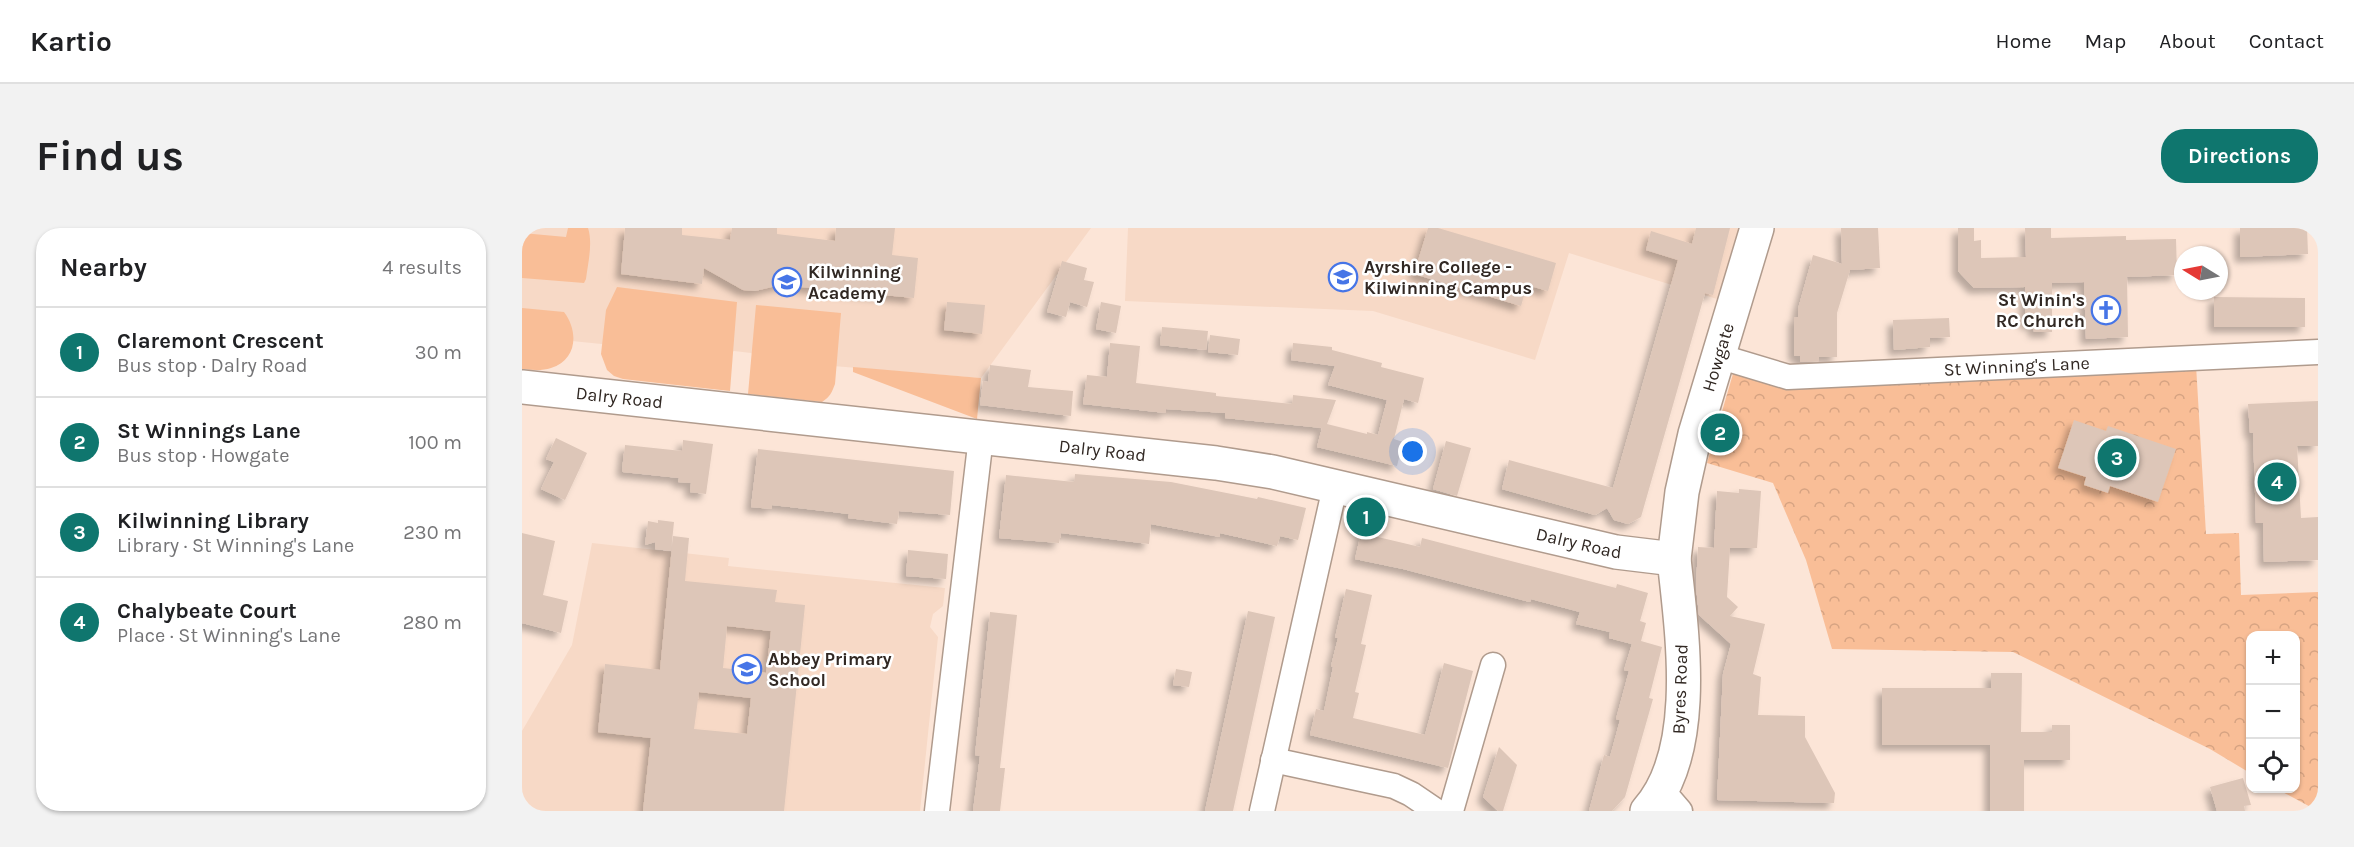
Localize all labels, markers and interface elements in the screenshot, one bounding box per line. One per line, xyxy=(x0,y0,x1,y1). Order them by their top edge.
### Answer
text: Kartio xyxy=(30,25,112,58)
text: Home xyxy=(1996,29,2052,53)
text: Map xyxy=(2085,29,2126,53)
text: About xyxy=(2159,29,2216,53)
text: Contact xyxy=(2249,29,2324,53)
button: Directions xyxy=(2161,129,2318,183)
text: Find us xyxy=(36,131,184,181)
north arrow xyxy=(2174,246,2228,300)
text: Nearby xyxy=(60,252,147,283)
text: 4 results xyxy=(382,256,462,279)
place label: Ayrshire College - Kilwinning Campus xyxy=(1364,256,1532,299)
place label: Kilwinning Academy xyxy=(808,261,901,304)
school or university icon: Ayrshire College - Kilwinning Campus xyxy=(1327,261,1359,293)
school or university icon: Kilwinning Academy xyxy=(771,266,803,298)
place label: St Winin's RC Church xyxy=(1996,289,2085,332)
church icon: St Winin's RC Church xyxy=(2090,294,2122,326)
street label: Howgate xyxy=(1697,320,1739,395)
text: Claremont Crescent xyxy=(117,328,324,354)
text: 1 xyxy=(76,341,83,364)
text: 30 m xyxy=(415,341,462,364)
street label: St Winning's Lane xyxy=(1943,352,2090,381)
text: Bus stop · Dalry Road xyxy=(117,354,308,377)
street label: Dalry Road xyxy=(575,382,664,413)
pin: 2 xyxy=(1700,410,1740,456)
text: St Winnings Lane xyxy=(117,418,301,444)
text: 2 xyxy=(73,431,86,454)
text: 100 m xyxy=(408,431,462,454)
street label: Dalry Road xyxy=(1058,435,1147,466)
pin: 3 xyxy=(2098,436,2136,480)
your location xyxy=(1398,437,1427,466)
text: Bus stop · Howgate xyxy=(117,444,289,467)
pin: 4 xyxy=(2258,460,2296,504)
pin: 1 xyxy=(1346,494,1386,540)
text: Kilwinning Library xyxy=(117,508,309,534)
text: 3 xyxy=(73,521,86,544)
text: 230 m xyxy=(403,521,462,544)
street label: Dalry Road xyxy=(1534,523,1623,564)
text: Library · St Winning's Lane xyxy=(117,534,354,557)
text: Chalybeate Court xyxy=(117,598,297,624)
text: 4 xyxy=(74,611,85,634)
text: 280 m xyxy=(403,611,462,634)
text: Place · St Winning's Lane xyxy=(117,624,341,647)
map controls xyxy=(2246,631,2300,793)
button: + xyxy=(2246,631,2300,685)
street label: Byres Road xyxy=(1667,643,1693,735)
place label: Abbey Primary School xyxy=(768,648,892,691)
school or university icon: Abbey Primary School xyxy=(731,653,763,685)
button: − xyxy=(2246,685,2300,739)
button: locate xyxy=(2246,739,2300,793)

